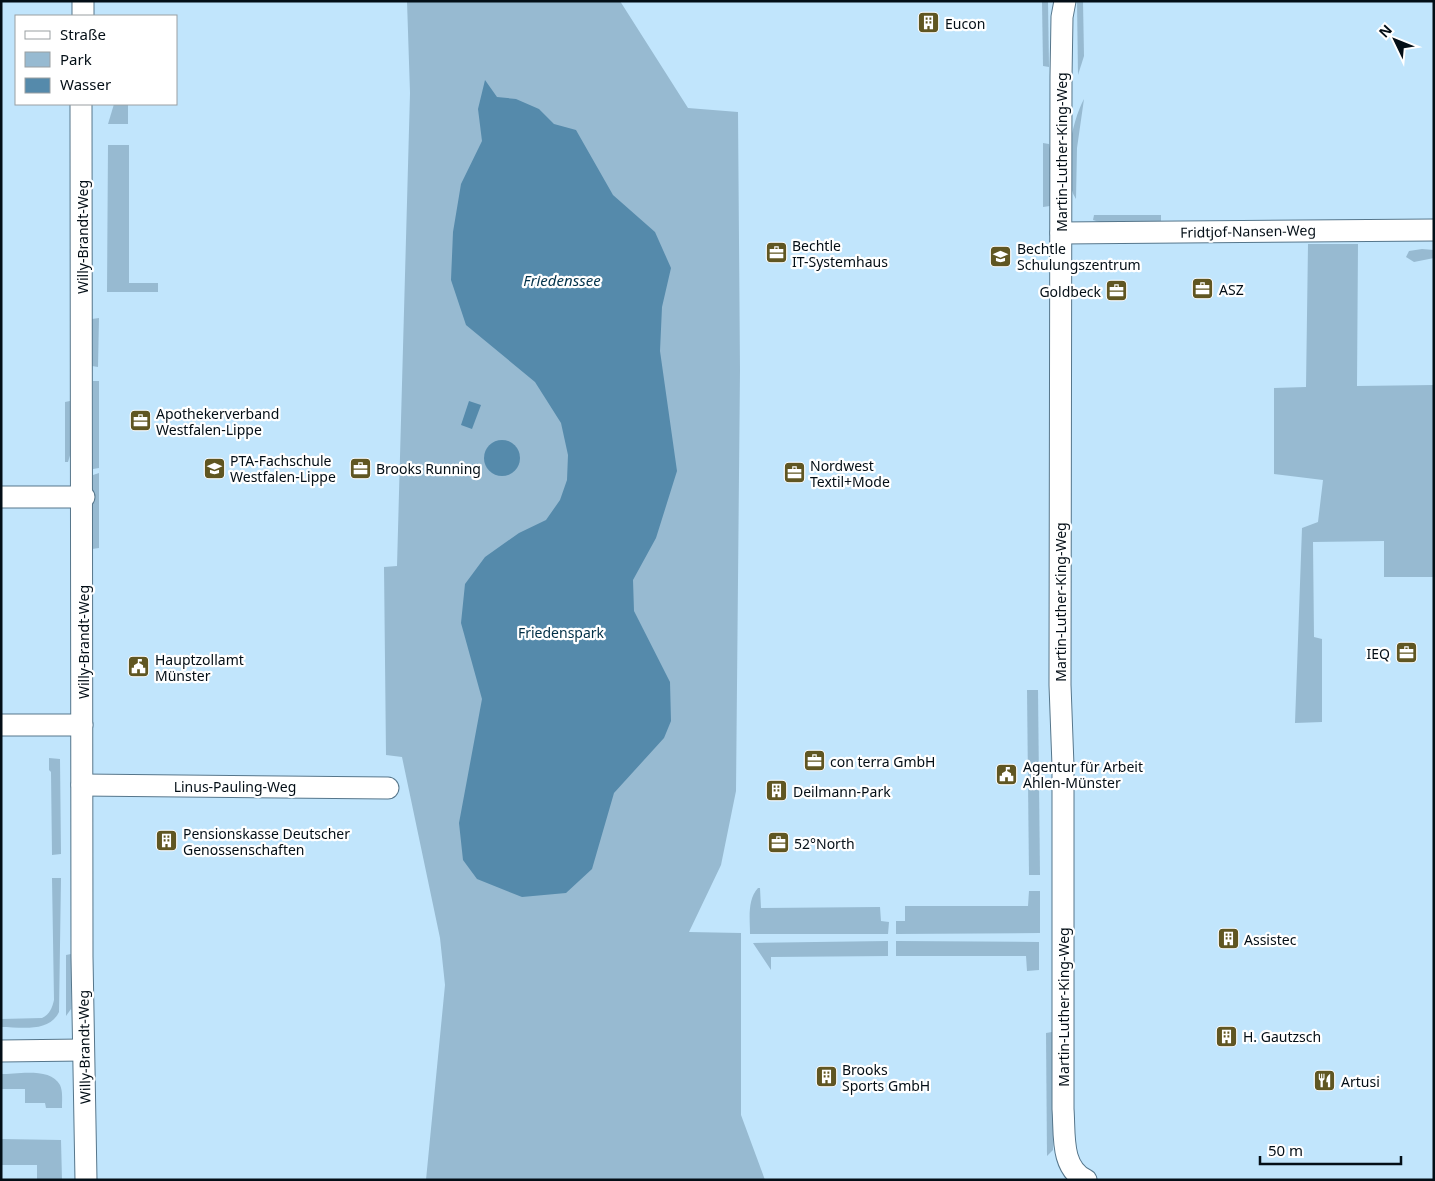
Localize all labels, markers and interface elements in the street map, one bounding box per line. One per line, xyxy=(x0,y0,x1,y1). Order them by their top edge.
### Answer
building icon: Eucon xyxy=(917,11,941,35)
place label: Eucon xyxy=(945,14,985,33)
legend xyxy=(15,15,178,105)
north arrow xyxy=(1370,15,1420,65)
text: N xyxy=(1374,20,1396,41)
text: Straße xyxy=(60,24,106,44)
text: Park xyxy=(60,49,92,69)
street label: Martin-Luther-King-Weg xyxy=(1052,72,1071,232)
text: Wasser xyxy=(60,74,111,94)
street label: Willy-Brandt-Weg xyxy=(73,180,92,294)
street label: Fridtjof-Nansen-Weg xyxy=(1180,220,1316,242)
place label: Bechtle IT-Systemhaus xyxy=(792,236,888,271)
place label: Bechtle Schulungszentrum xyxy=(1017,239,1141,274)
office icon: Bechtle IT-Systemhaus xyxy=(764,241,788,265)
school or university icon: Bechtle Schulungszentrum xyxy=(989,244,1013,268)
water label: Friedenssee xyxy=(523,270,601,290)
office icon: ASZ xyxy=(1191,277,1215,301)
office icon: Goldbeck xyxy=(1105,279,1129,303)
place label: ASZ xyxy=(1219,280,1244,299)
place label: Goldbeck xyxy=(1039,282,1102,301)
place label: Apothekerverband Westfalen-Lippe xyxy=(156,404,279,439)
office icon: Apothekerverband Westfalen-Lippe xyxy=(128,409,152,433)
place label: PTA-Fachschule Westfalen-Lippe xyxy=(230,451,336,486)
school or university icon: PTA-Fachschule Westfalen-Lippe xyxy=(202,456,226,480)
office icon: Brooks Running xyxy=(348,456,372,480)
place label: Nordwest Textil+Mode xyxy=(810,456,890,491)
place label: Brooks Running xyxy=(376,459,481,478)
office icon: Nordwest Textil+Mode xyxy=(782,461,806,485)
street label: Martin-Luther-King-Weg xyxy=(1051,522,1070,682)
street label: Willy-Brandt-Weg xyxy=(74,585,93,699)
park label: Friedenspark xyxy=(518,623,605,642)
office icon: IEQ xyxy=(1394,641,1418,665)
place label: IEQ xyxy=(1367,644,1390,663)
place label: Hauptzollamt Münster xyxy=(155,650,244,685)
public building icon: Hauptzollamt Münster xyxy=(127,655,151,679)
office icon: con terra GmbH xyxy=(802,749,826,773)
place label: con terra GmbH xyxy=(830,752,935,771)
place label: Agentur für Arbeit Ahlen-Münster xyxy=(1023,757,1143,792)
public building icon: Agentur für Arbeit Ahlen-Münster xyxy=(995,762,1019,786)
street label: Linus-Pauling-Weg xyxy=(174,777,296,796)
building icon: Deilmann-Park xyxy=(765,779,789,803)
place label: Deilmann-Park xyxy=(793,782,891,801)
place label: Pensionskasse Deutscher Genossenschaften xyxy=(183,824,350,859)
building icon: Pensionskasse Deutscher Genossenschaften xyxy=(155,829,179,853)
office icon: 52°North xyxy=(766,831,790,855)
place label: 52°North xyxy=(794,834,855,853)
street label: Martin-Luther-King-Weg xyxy=(1054,927,1073,1087)
building icon: Assistec xyxy=(1216,927,1240,951)
place label: Assistec xyxy=(1244,930,1297,949)
street label: Willy-Brandt-Weg xyxy=(74,990,94,1104)
building icon: H. Gautzsch xyxy=(1215,1024,1239,1048)
place label: H. Gautzsch xyxy=(1243,1027,1321,1046)
place label: Brooks Sports GmbH xyxy=(842,1060,930,1095)
building icon: Brooks Sports GmbH xyxy=(814,1065,838,1089)
restaurant icon: Artusi xyxy=(1313,1069,1337,1093)
place label: Artusi xyxy=(1341,1072,1380,1091)
scale bar xyxy=(1260,1134,1401,1166)
text: 50 m xyxy=(1268,1140,1303,1160)

